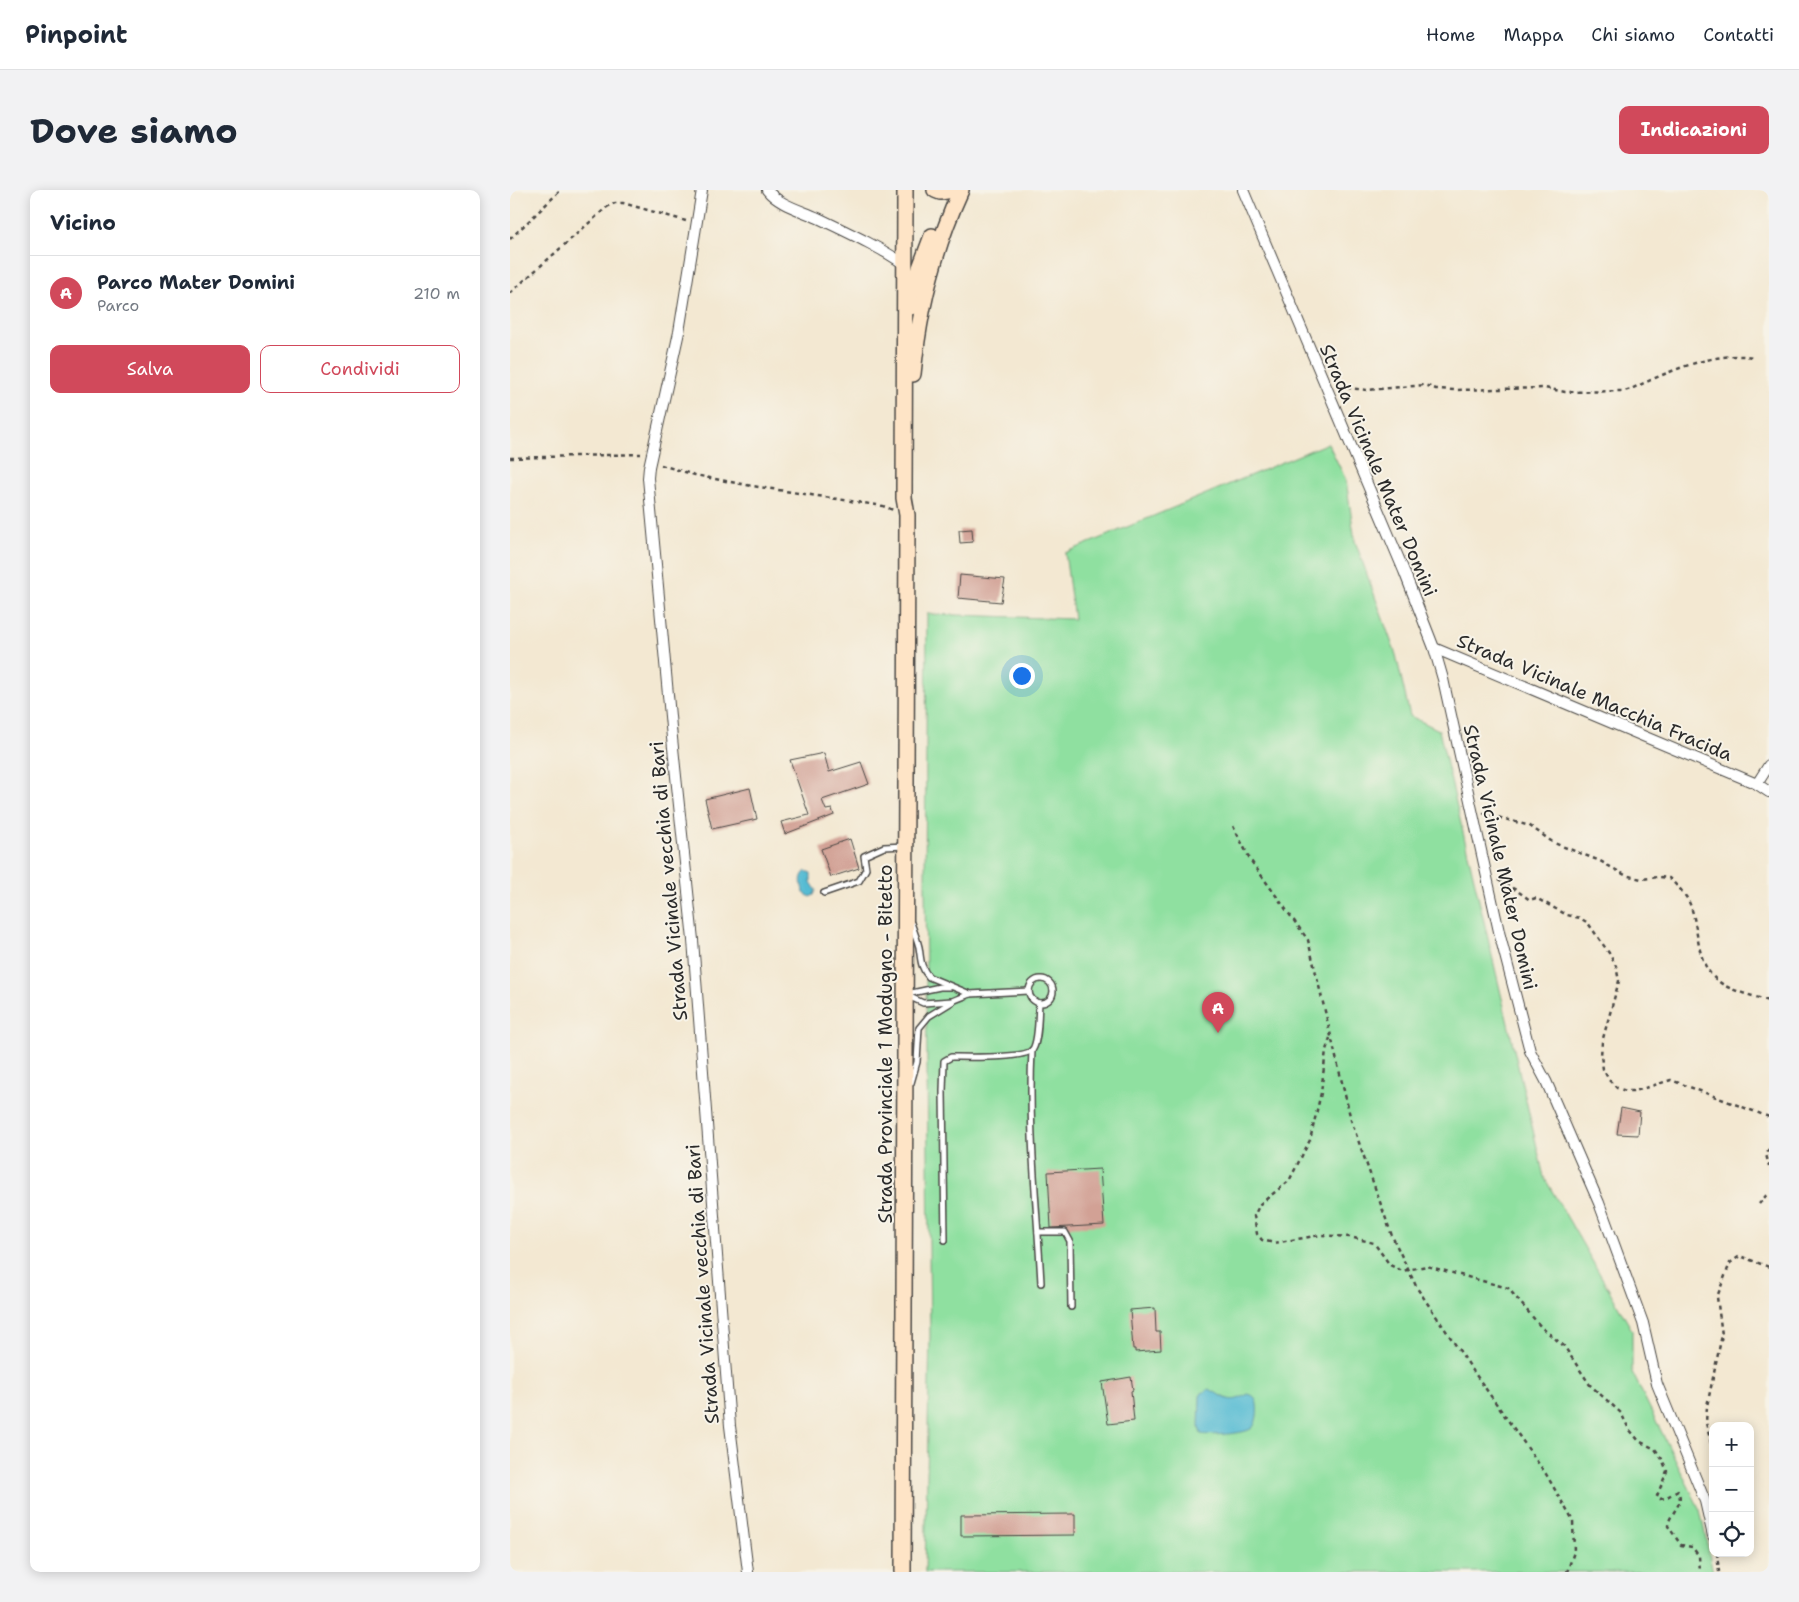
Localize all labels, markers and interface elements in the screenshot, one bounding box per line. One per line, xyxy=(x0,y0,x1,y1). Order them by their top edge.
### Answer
text: Pinpoint xyxy=(25,19,127,51)
text: Home xyxy=(1426,23,1475,47)
text: Mappa xyxy=(1503,23,1563,47)
text: Chi siamo xyxy=(1591,23,1675,47)
text: Contatti xyxy=(1703,23,1774,47)
button: Indicazioni xyxy=(1619,106,1769,154)
text: Dove siamo xyxy=(30,107,238,154)
text: Vicino xyxy=(50,209,116,237)
text: Parco Mater Domini xyxy=(97,270,295,295)
text: A xyxy=(60,283,72,304)
text: 210 m xyxy=(413,283,460,304)
text: Parco xyxy=(97,295,139,316)
street label: Strada Vicinale Mater Domini xyxy=(1314,340,1443,600)
button: Salva xyxy=(50,345,250,393)
button: Condividi xyxy=(260,345,460,393)
street label: Strada Vicinale Macchia Fracida xyxy=(1453,628,1737,767)
your location xyxy=(1009,663,1035,689)
street label: Strada Vicinale Mater Domini xyxy=(1458,722,1543,992)
street label: Strada Vicinale vecchia di Bari xyxy=(644,740,693,1022)
street label: Strada Provinciale 1 Modugno - Bitetto xyxy=(873,864,898,1224)
pin: A xyxy=(1202,992,1234,1033)
street label: Strada Vicinale vecchia di Bari xyxy=(680,1143,725,1425)
map controls xyxy=(1709,1422,1754,1557)
button: + xyxy=(1709,1422,1754,1467)
button: − xyxy=(1709,1467,1754,1512)
button: locate xyxy=(1709,1512,1754,1557)

